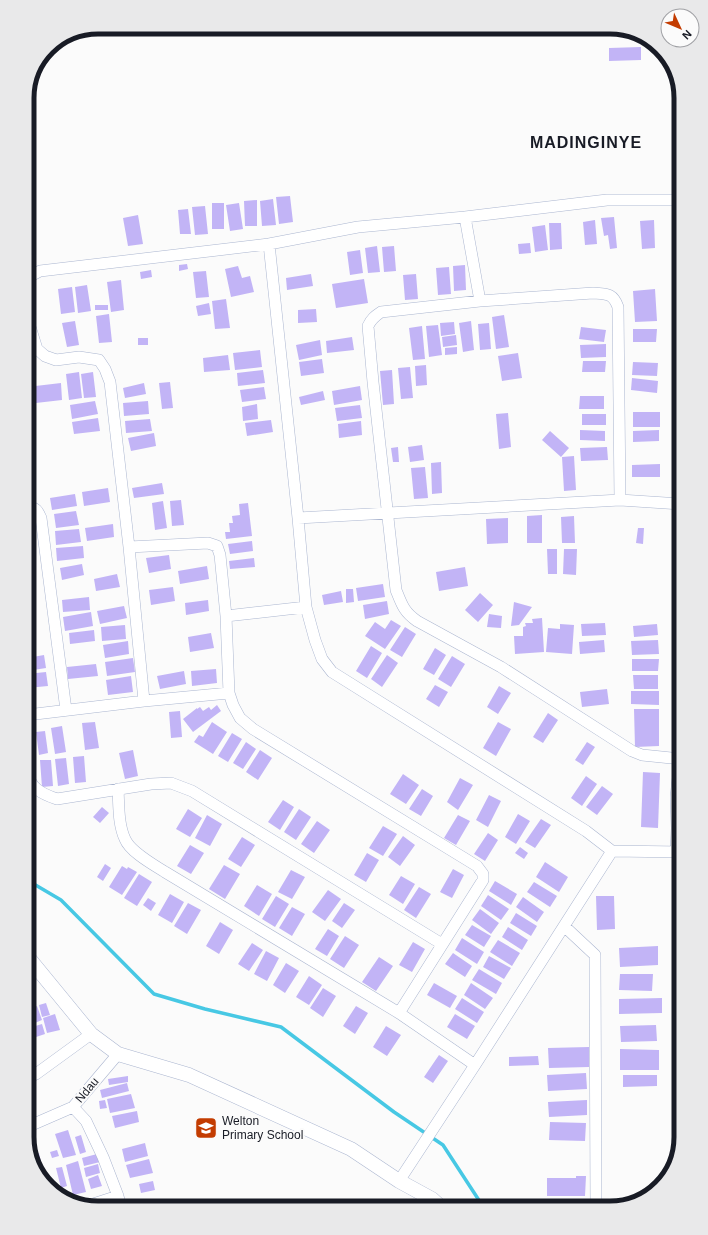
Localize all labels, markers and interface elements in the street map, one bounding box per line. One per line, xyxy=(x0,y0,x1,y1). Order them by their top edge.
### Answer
north arrow xyxy=(660,8,700,48)
text: N xyxy=(680,28,694,42)
district label: MADINGINYE xyxy=(530,134,642,151)
street label: Ndau xyxy=(72,1075,102,1105)
place label: Welton Primary School xyxy=(222,1114,303,1142)
school or university icon: Welton Primary School xyxy=(193,1115,219,1141)

